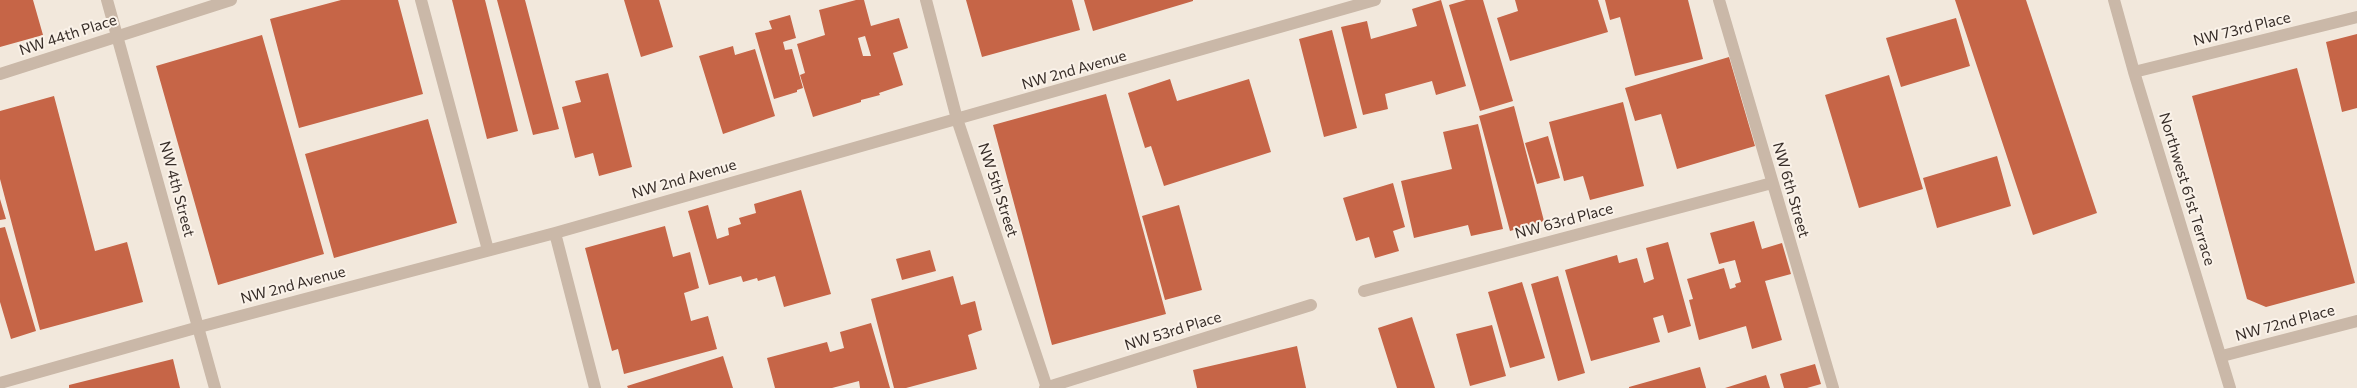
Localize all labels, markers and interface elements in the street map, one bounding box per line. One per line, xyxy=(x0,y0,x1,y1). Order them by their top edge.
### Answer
street label: NW 73rd Place xyxy=(2191,8,2293,50)
street label: NW 44th Place xyxy=(17,11,119,59)
street label: NW 2nd Avenue xyxy=(1020,46,1128,94)
street label: Northwest 61st Terrace xyxy=(2155,110,2219,268)
street label: NW 4th Street xyxy=(156,139,198,239)
street label: NW 6th Street xyxy=(1769,140,1813,240)
street label: NW 5th Street xyxy=(974,141,1022,239)
street label: NW 2nd Avenue xyxy=(630,155,738,203)
street label: NW 63rd Place xyxy=(1513,199,1615,243)
street label: NW 2nd Avenue xyxy=(239,262,347,308)
street label: NW 72nd Place xyxy=(2233,301,2337,345)
street label: NW 53rd Place xyxy=(1122,308,1224,354)

